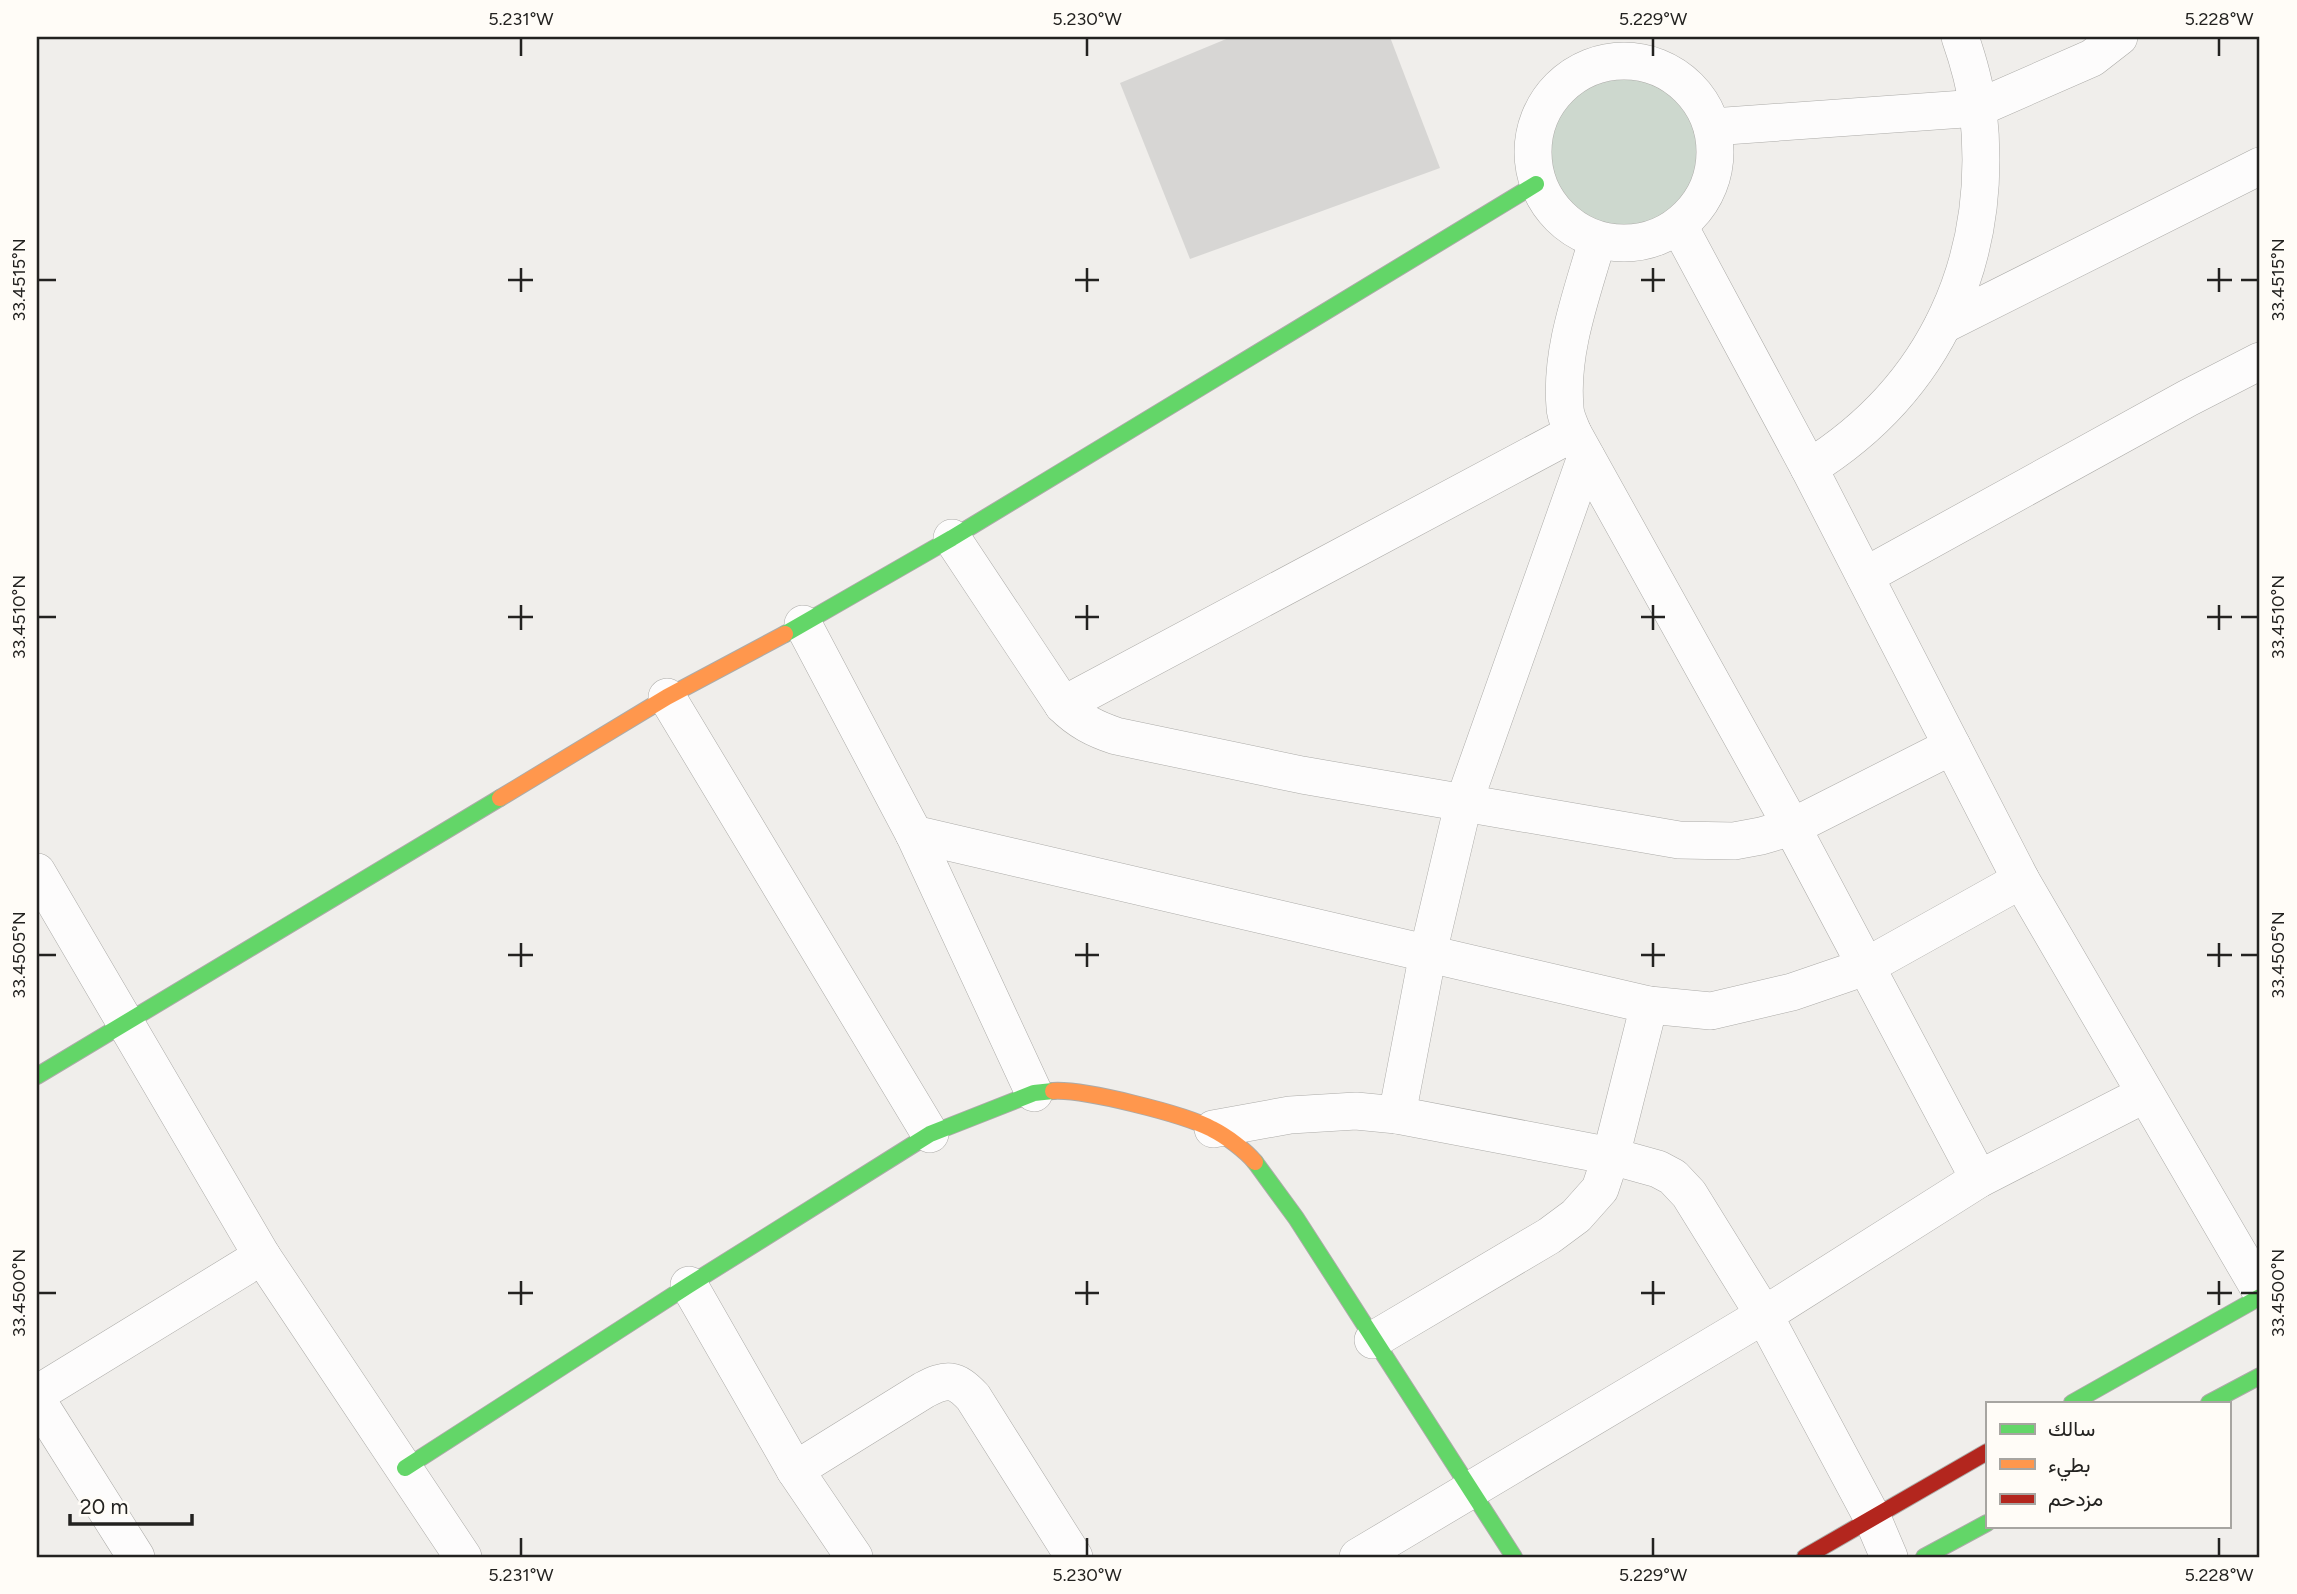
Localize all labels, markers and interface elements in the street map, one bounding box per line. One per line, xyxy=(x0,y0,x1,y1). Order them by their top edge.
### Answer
text: 5.231°W xyxy=(488,8,554,30)
text: 5.230°W xyxy=(1052,8,1122,30)
text: 5.229°W xyxy=(1619,8,1688,30)
text: 5.228°W xyxy=(2184,8,2254,30)
text: 33.4515°N xyxy=(8,238,30,322)
text: 33.4515°N xyxy=(2267,238,2289,322)
text: 33.4510°N xyxy=(8,575,30,659)
text: 33.4510°N xyxy=(2267,575,2289,659)
text: 33.4505°N xyxy=(8,911,30,999)
text: 33.4505°N xyxy=(2267,911,2289,999)
text: 33.4500°N xyxy=(8,1249,30,1337)
text: 33.4500°N xyxy=(2267,1249,2289,1337)
legend xyxy=(1986,1402,2230,1528)
text: سالك xyxy=(2048,1416,2095,1441)
text: بطيء xyxy=(2048,1452,2091,1482)
scale bar xyxy=(70,1482,192,1526)
text: مزدحم xyxy=(2048,1486,2103,1513)
text: 20 m xyxy=(80,1494,128,1519)
text: 5.231°W xyxy=(488,1564,554,1586)
text: 5.230°W xyxy=(1052,1564,1122,1586)
text: 5.229°W xyxy=(1619,1564,1688,1586)
text: 5.228°W xyxy=(2184,1564,2254,1586)

